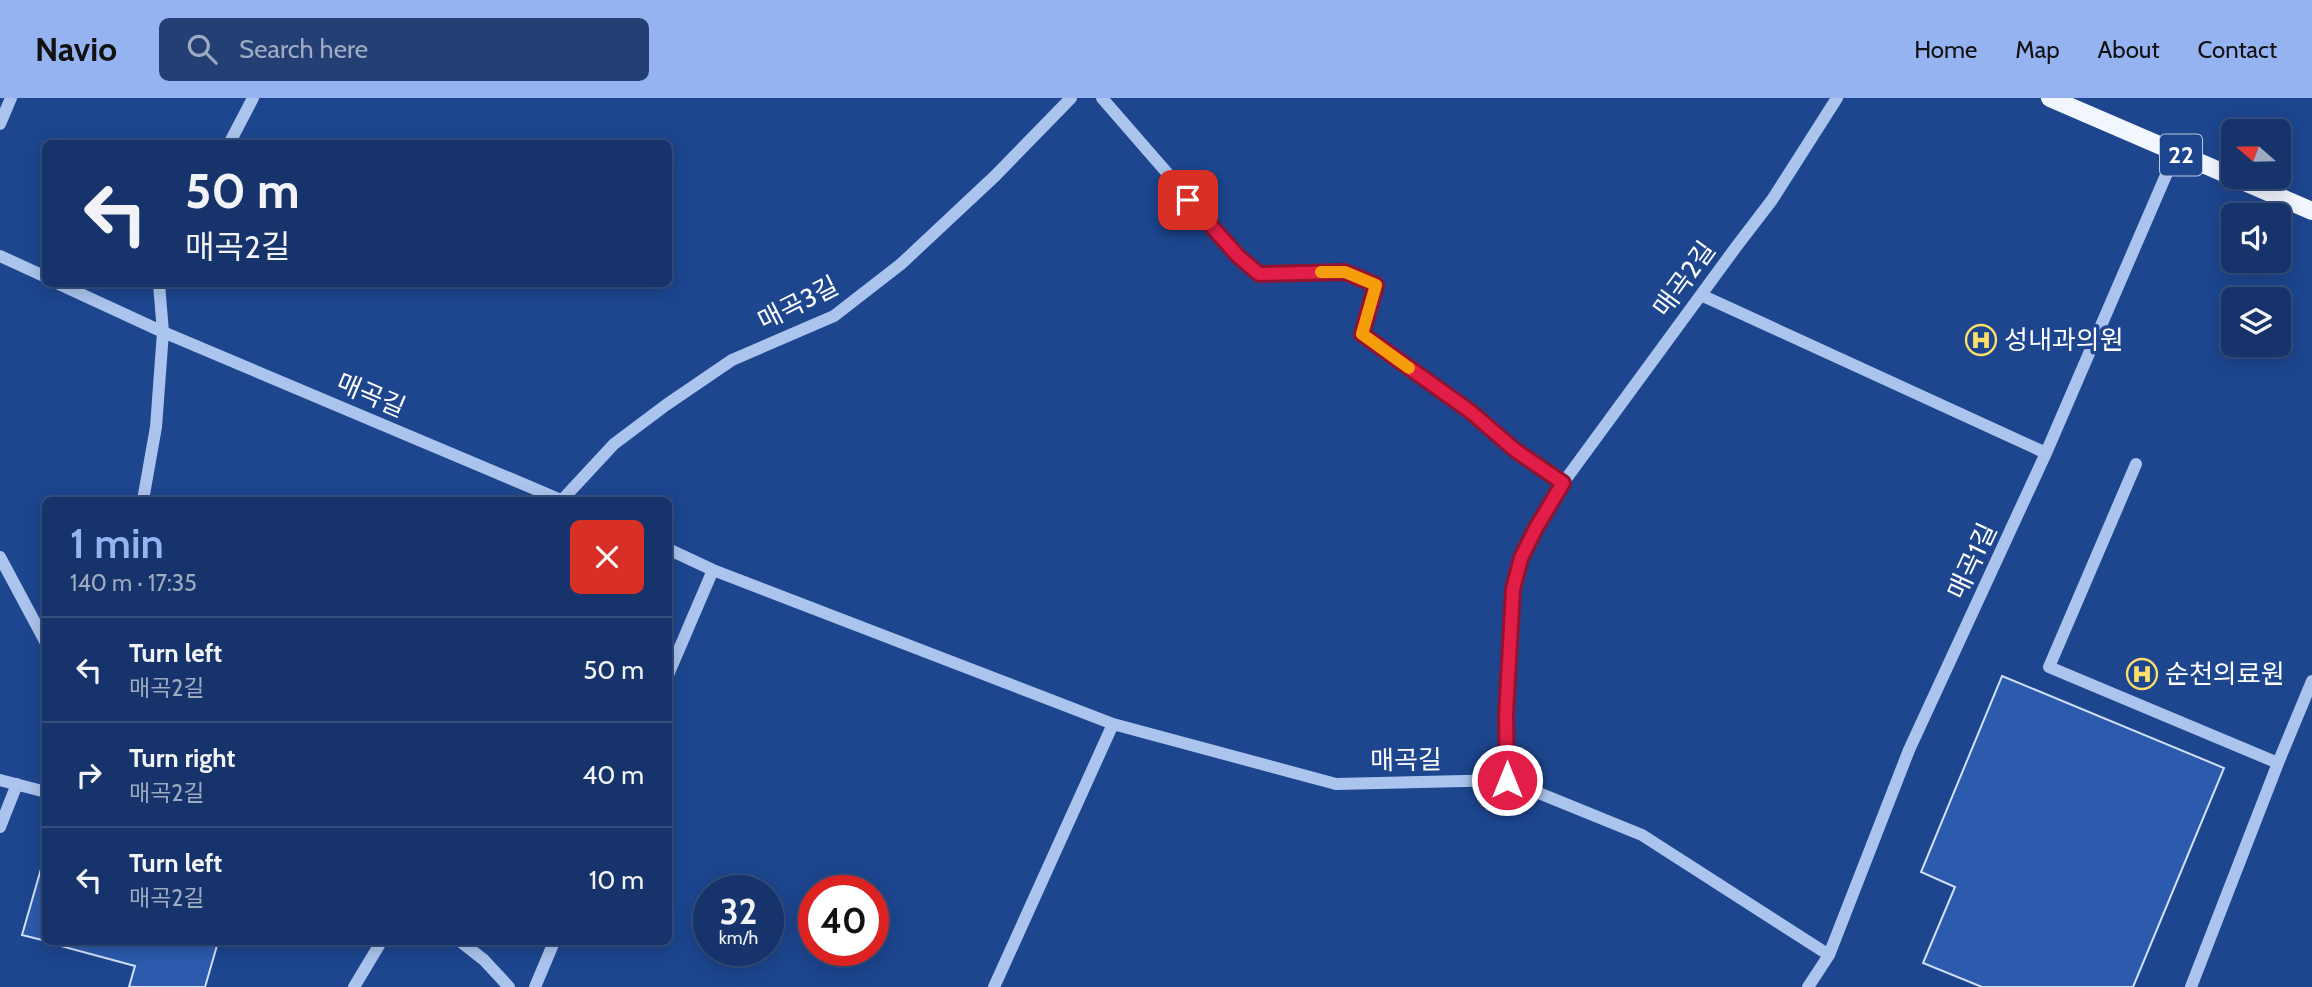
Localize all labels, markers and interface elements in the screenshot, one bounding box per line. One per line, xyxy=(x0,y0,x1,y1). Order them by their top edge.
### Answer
search box xyxy=(159,18,649,81)
text: Navio xyxy=(35,29,117,69)
icon: search xyxy=(183,30,221,68)
text: Search here xyxy=(239,33,368,65)
text: Home xyxy=(1914,35,1977,64)
text: Map xyxy=(2015,35,2060,64)
text: About xyxy=(2098,35,2160,64)
text: Contact xyxy=(2198,35,2277,64)
north arrow xyxy=(2221,119,2291,189)
map controls xyxy=(2221,119,2291,357)
road number: 22 xyxy=(2160,134,2202,176)
text: 50 m xyxy=(185,161,300,220)
icon: left xyxy=(70,168,161,259)
pin xyxy=(1158,170,1218,230)
icon: arrive xyxy=(1169,181,1207,219)
button: sound xyxy=(2221,203,2291,273)
text: 매곡2길 xyxy=(185,227,290,266)
street label: 매곡2길 xyxy=(1646,235,1722,323)
street label: 매곡3길 xyxy=(752,269,844,337)
button: layers xyxy=(2221,287,2291,357)
hospital icon: 성내과의원 xyxy=(1964,323,1998,357)
place label: 성내과의원 xyxy=(2004,324,2124,356)
street label: 매곡길 xyxy=(332,366,410,424)
text: 1 min xyxy=(70,517,164,569)
street label: 매곡1길 xyxy=(1941,518,2003,604)
button: close xyxy=(570,520,644,594)
text: 140 m · 17:35 xyxy=(70,569,197,597)
text: Turn left xyxy=(129,637,222,669)
icon: left xyxy=(70,651,108,689)
text: 50 m xyxy=(583,654,644,686)
hospital icon: 순천의료원 xyxy=(2125,657,2159,691)
place label: 순천의료원 xyxy=(2165,658,2285,690)
text: 매곡2길 xyxy=(129,674,205,702)
text: Turn right xyxy=(129,742,235,774)
street label: 매곡길 xyxy=(1370,743,1442,777)
position arrow xyxy=(1470,743,1544,817)
icon: right xyxy=(70,756,108,794)
text: 40 m xyxy=(582,759,644,791)
text: 매곡2길 xyxy=(129,779,205,807)
text: Turn left xyxy=(129,847,222,879)
icon: left xyxy=(70,861,108,899)
text: 10 m xyxy=(589,864,644,896)
speed limit sign: 40 xyxy=(798,875,889,966)
text: 매곡2길 xyxy=(129,884,205,912)
text: 32 xyxy=(720,890,757,933)
text: km/h xyxy=(719,927,758,949)

